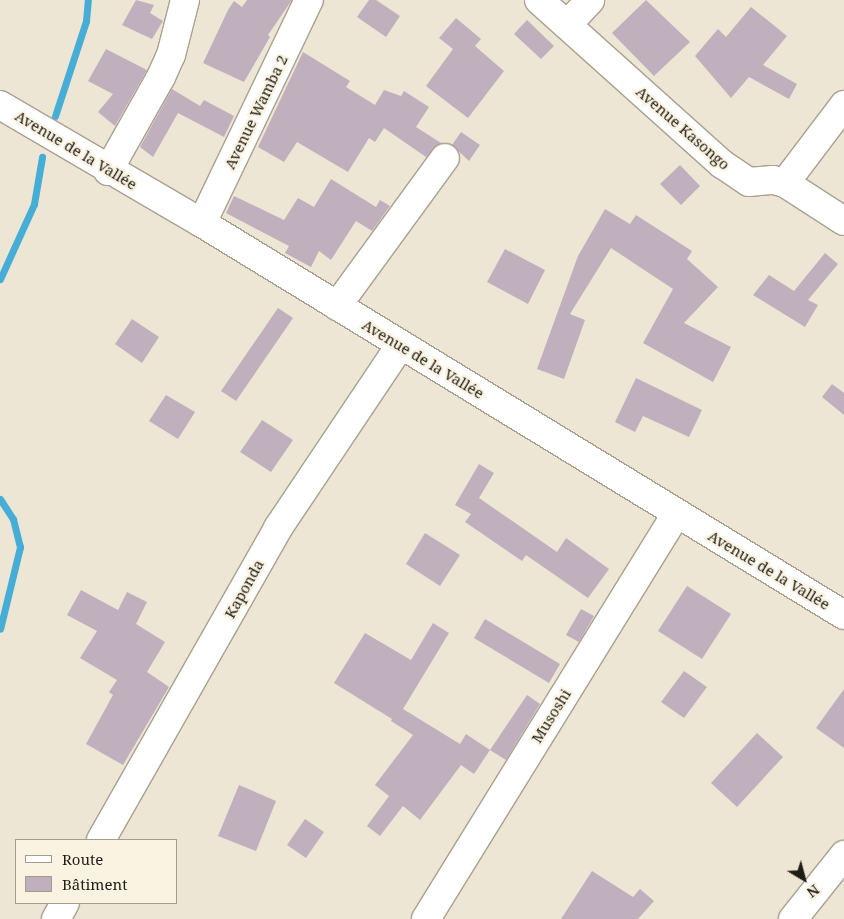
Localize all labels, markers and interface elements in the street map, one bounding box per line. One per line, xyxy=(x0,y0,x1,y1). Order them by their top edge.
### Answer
street label: Avenue Wamba 2 xyxy=(221,52,291,172)
street label: Avenue Kasongo xyxy=(632,82,734,174)
street label: Avenue de la Vallée xyxy=(12,107,140,193)
street label: Avenue de la Vallée xyxy=(359,316,487,402)
street label: Avenue de la Vallée xyxy=(705,527,833,613)
street label: Kaponda xyxy=(221,557,267,621)
street label: Musoshi xyxy=(527,686,575,746)
legend xyxy=(15,839,178,904)
text: Route xyxy=(62,849,103,869)
north arrow xyxy=(779,854,829,904)
text: Bâtiment xyxy=(62,874,128,894)
text: N xyxy=(803,880,823,902)

